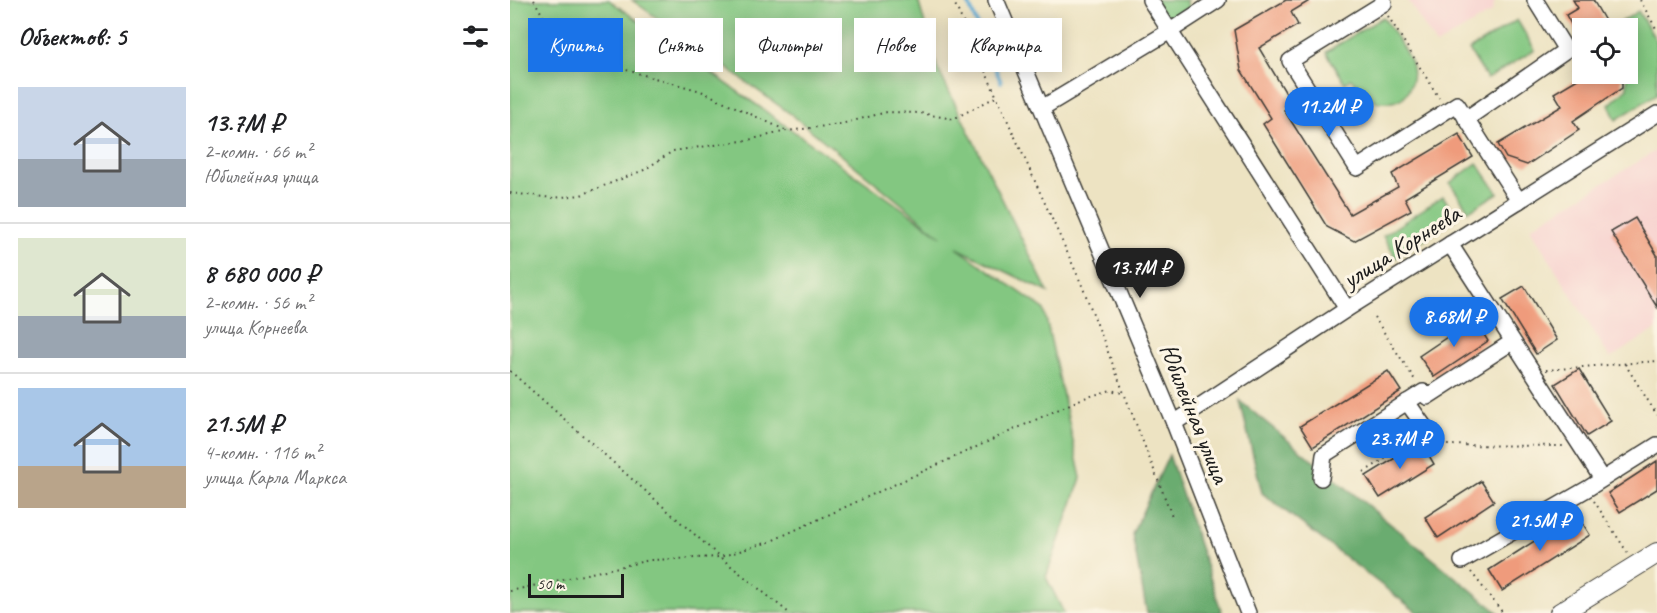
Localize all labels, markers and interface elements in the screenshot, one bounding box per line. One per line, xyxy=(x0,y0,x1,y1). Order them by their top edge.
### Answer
chip: Купить xyxy=(528,18,623,72)
chip: Снять xyxy=(635,18,723,72)
chip: Фильтры xyxy=(735,18,842,72)
chip: Новое xyxy=(854,18,936,72)
chip: Квартира xyxy=(948,18,1062,72)
map controls xyxy=(1572,18,1638,84)
button: locate xyxy=(1572,18,1638,84)
text: Объектов: 5 xyxy=(18,20,126,53)
icon: filters xyxy=(459,20,492,53)
pin: 11.2M ₽ xyxy=(1274,87,1384,138)
text: 11.2M ₽ xyxy=(1299,94,1359,119)
text: 13.7M ₽ xyxy=(204,106,283,139)
icon: home xyxy=(66,111,138,183)
text: 2-комн. · 66 m² xyxy=(204,139,312,164)
text: Юбилейная улица xyxy=(204,164,318,189)
street label: улица Корнеева xyxy=(1334,196,1468,297)
pin: 13.7M ₽ xyxy=(1085,248,1195,299)
text: 13.7M ₽ xyxy=(1110,255,1170,280)
text: 8 680 000 ₽ xyxy=(204,257,319,290)
icon: home xyxy=(66,262,138,334)
text: 2-комн. · 56 m² xyxy=(204,290,312,315)
pin: 8.68M ₽ xyxy=(1399,297,1509,348)
text: 8.68M ₽ xyxy=(1423,304,1485,329)
text: улица Корнеева xyxy=(204,315,307,340)
street label: Юбилейная улица xyxy=(1152,339,1238,489)
text: 21.5M ₽ xyxy=(204,407,283,440)
icon: home xyxy=(66,412,138,484)
pin: 23.7M ₽ xyxy=(1345,419,1455,470)
text: 23.7M ₽ xyxy=(1370,426,1430,451)
text: 4-комн. · 116 m² xyxy=(204,440,321,465)
text: улица Карла Маркса xyxy=(204,465,346,490)
pin: 21.5M ₽ xyxy=(1485,501,1595,552)
text: 21.5M ₽ xyxy=(1510,508,1570,533)
scale bar xyxy=(528,571,624,598)
text: 50 m xyxy=(537,574,564,594)

